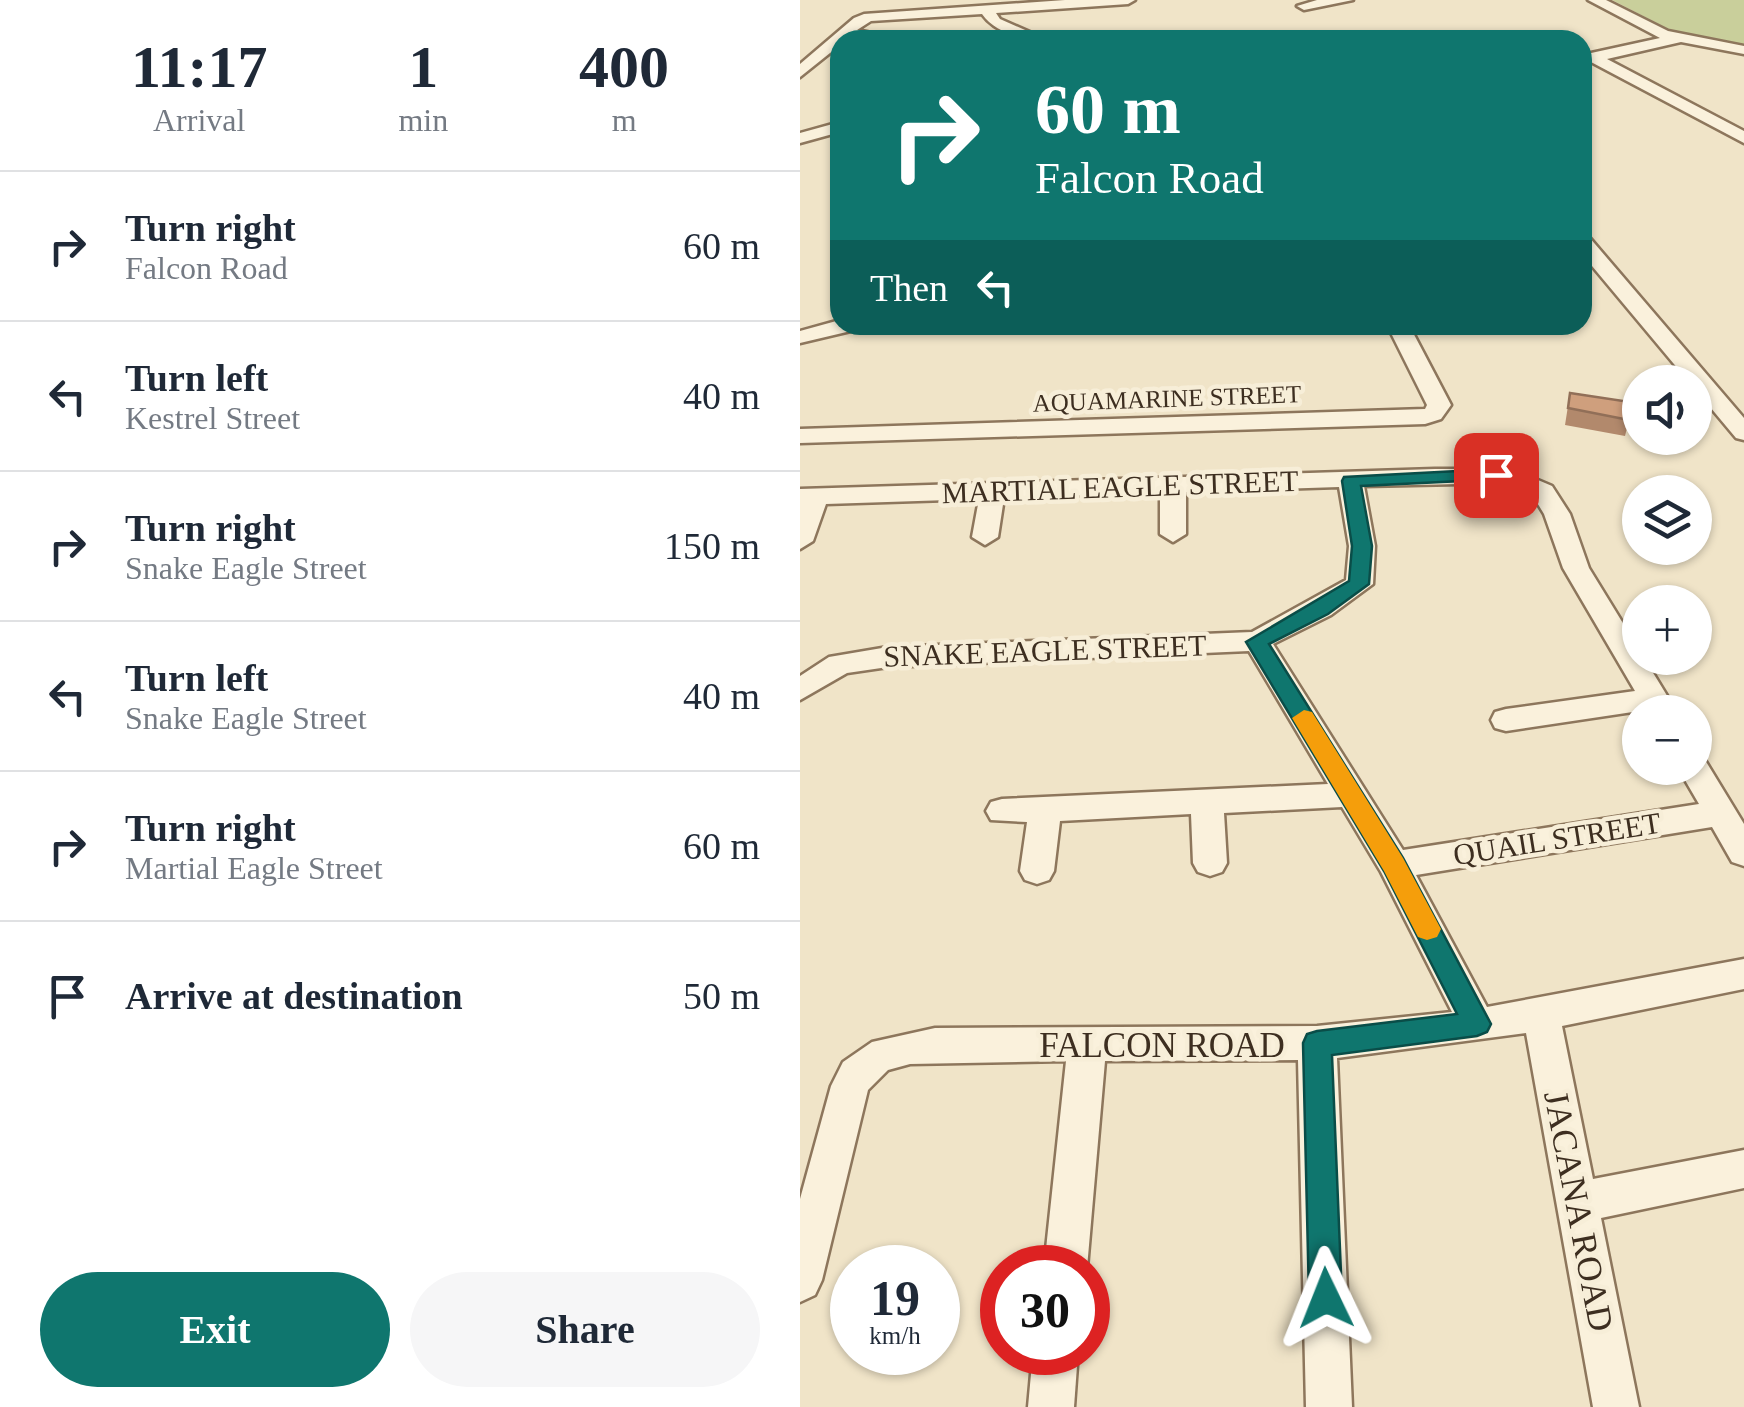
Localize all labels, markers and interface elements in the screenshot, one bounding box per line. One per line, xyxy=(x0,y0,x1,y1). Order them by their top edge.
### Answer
text: 11:17 xyxy=(131,34,268,100)
text: 1 xyxy=(408,34,438,100)
text: 400 xyxy=(579,34,669,100)
icon: right xyxy=(870,70,1000,200)
text: 60 m xyxy=(1035,71,1181,148)
text: Arrival xyxy=(153,102,245,138)
text: min xyxy=(398,102,448,138)
text: m xyxy=(612,102,637,138)
text: Falcon Road xyxy=(1035,153,1264,203)
text: Turn right xyxy=(125,207,296,249)
icon: right xyxy=(40,219,95,274)
text: 60 m xyxy=(683,225,760,267)
text: Falcon Road xyxy=(125,250,288,286)
icon: left xyxy=(968,260,1023,315)
text: Then xyxy=(870,267,948,309)
text: Turn left xyxy=(125,357,268,399)
map controls xyxy=(1622,365,1712,785)
button: sound xyxy=(1622,365,1712,455)
icon: left xyxy=(40,369,95,424)
text: 40 m xyxy=(683,375,760,417)
street label: AQUAMARINE STREET xyxy=(1032,380,1302,417)
text: Kestrel Street xyxy=(125,400,300,436)
pin xyxy=(1454,433,1539,518)
icon: arrive xyxy=(1469,448,1524,503)
street label: MARTIAL EAGLE STREET xyxy=(941,464,1299,509)
button: layers xyxy=(1622,475,1712,565)
text: Turn right xyxy=(125,507,296,549)
icon: right xyxy=(40,519,95,574)
text: 150 m xyxy=(664,525,760,567)
text: Snake Eagle Street xyxy=(125,550,367,586)
button: + xyxy=(1622,585,1712,675)
street label: SNAKE EAGLE STREET xyxy=(883,628,1207,673)
text: Turn left xyxy=(125,657,268,699)
icon: left xyxy=(40,669,95,724)
text: 40 m xyxy=(683,675,760,717)
button: − xyxy=(1622,695,1712,785)
text: Snake Eagle Street xyxy=(125,700,367,736)
street label: QUAIL STREET xyxy=(1451,806,1663,871)
text: Turn right xyxy=(125,807,296,849)
icon: right xyxy=(40,819,95,874)
text: 60 m xyxy=(683,825,760,867)
text: Martial Eagle Street xyxy=(125,850,383,886)
icon: arrive xyxy=(40,969,95,1024)
text: Arrive at destination xyxy=(125,975,463,1017)
text: 50 m xyxy=(683,975,760,1017)
street label: FALCON ROAD xyxy=(1039,1026,1285,1065)
street label: JACANA ROAD xyxy=(1536,1088,1621,1335)
speed limit sign: 30 xyxy=(980,1245,1110,1375)
position arrow xyxy=(1274,1246,1378,1350)
text: 19 xyxy=(870,1270,920,1326)
button: Exit xyxy=(40,1272,390,1387)
button: Share xyxy=(410,1272,760,1387)
text: km/h xyxy=(869,1322,921,1349)

